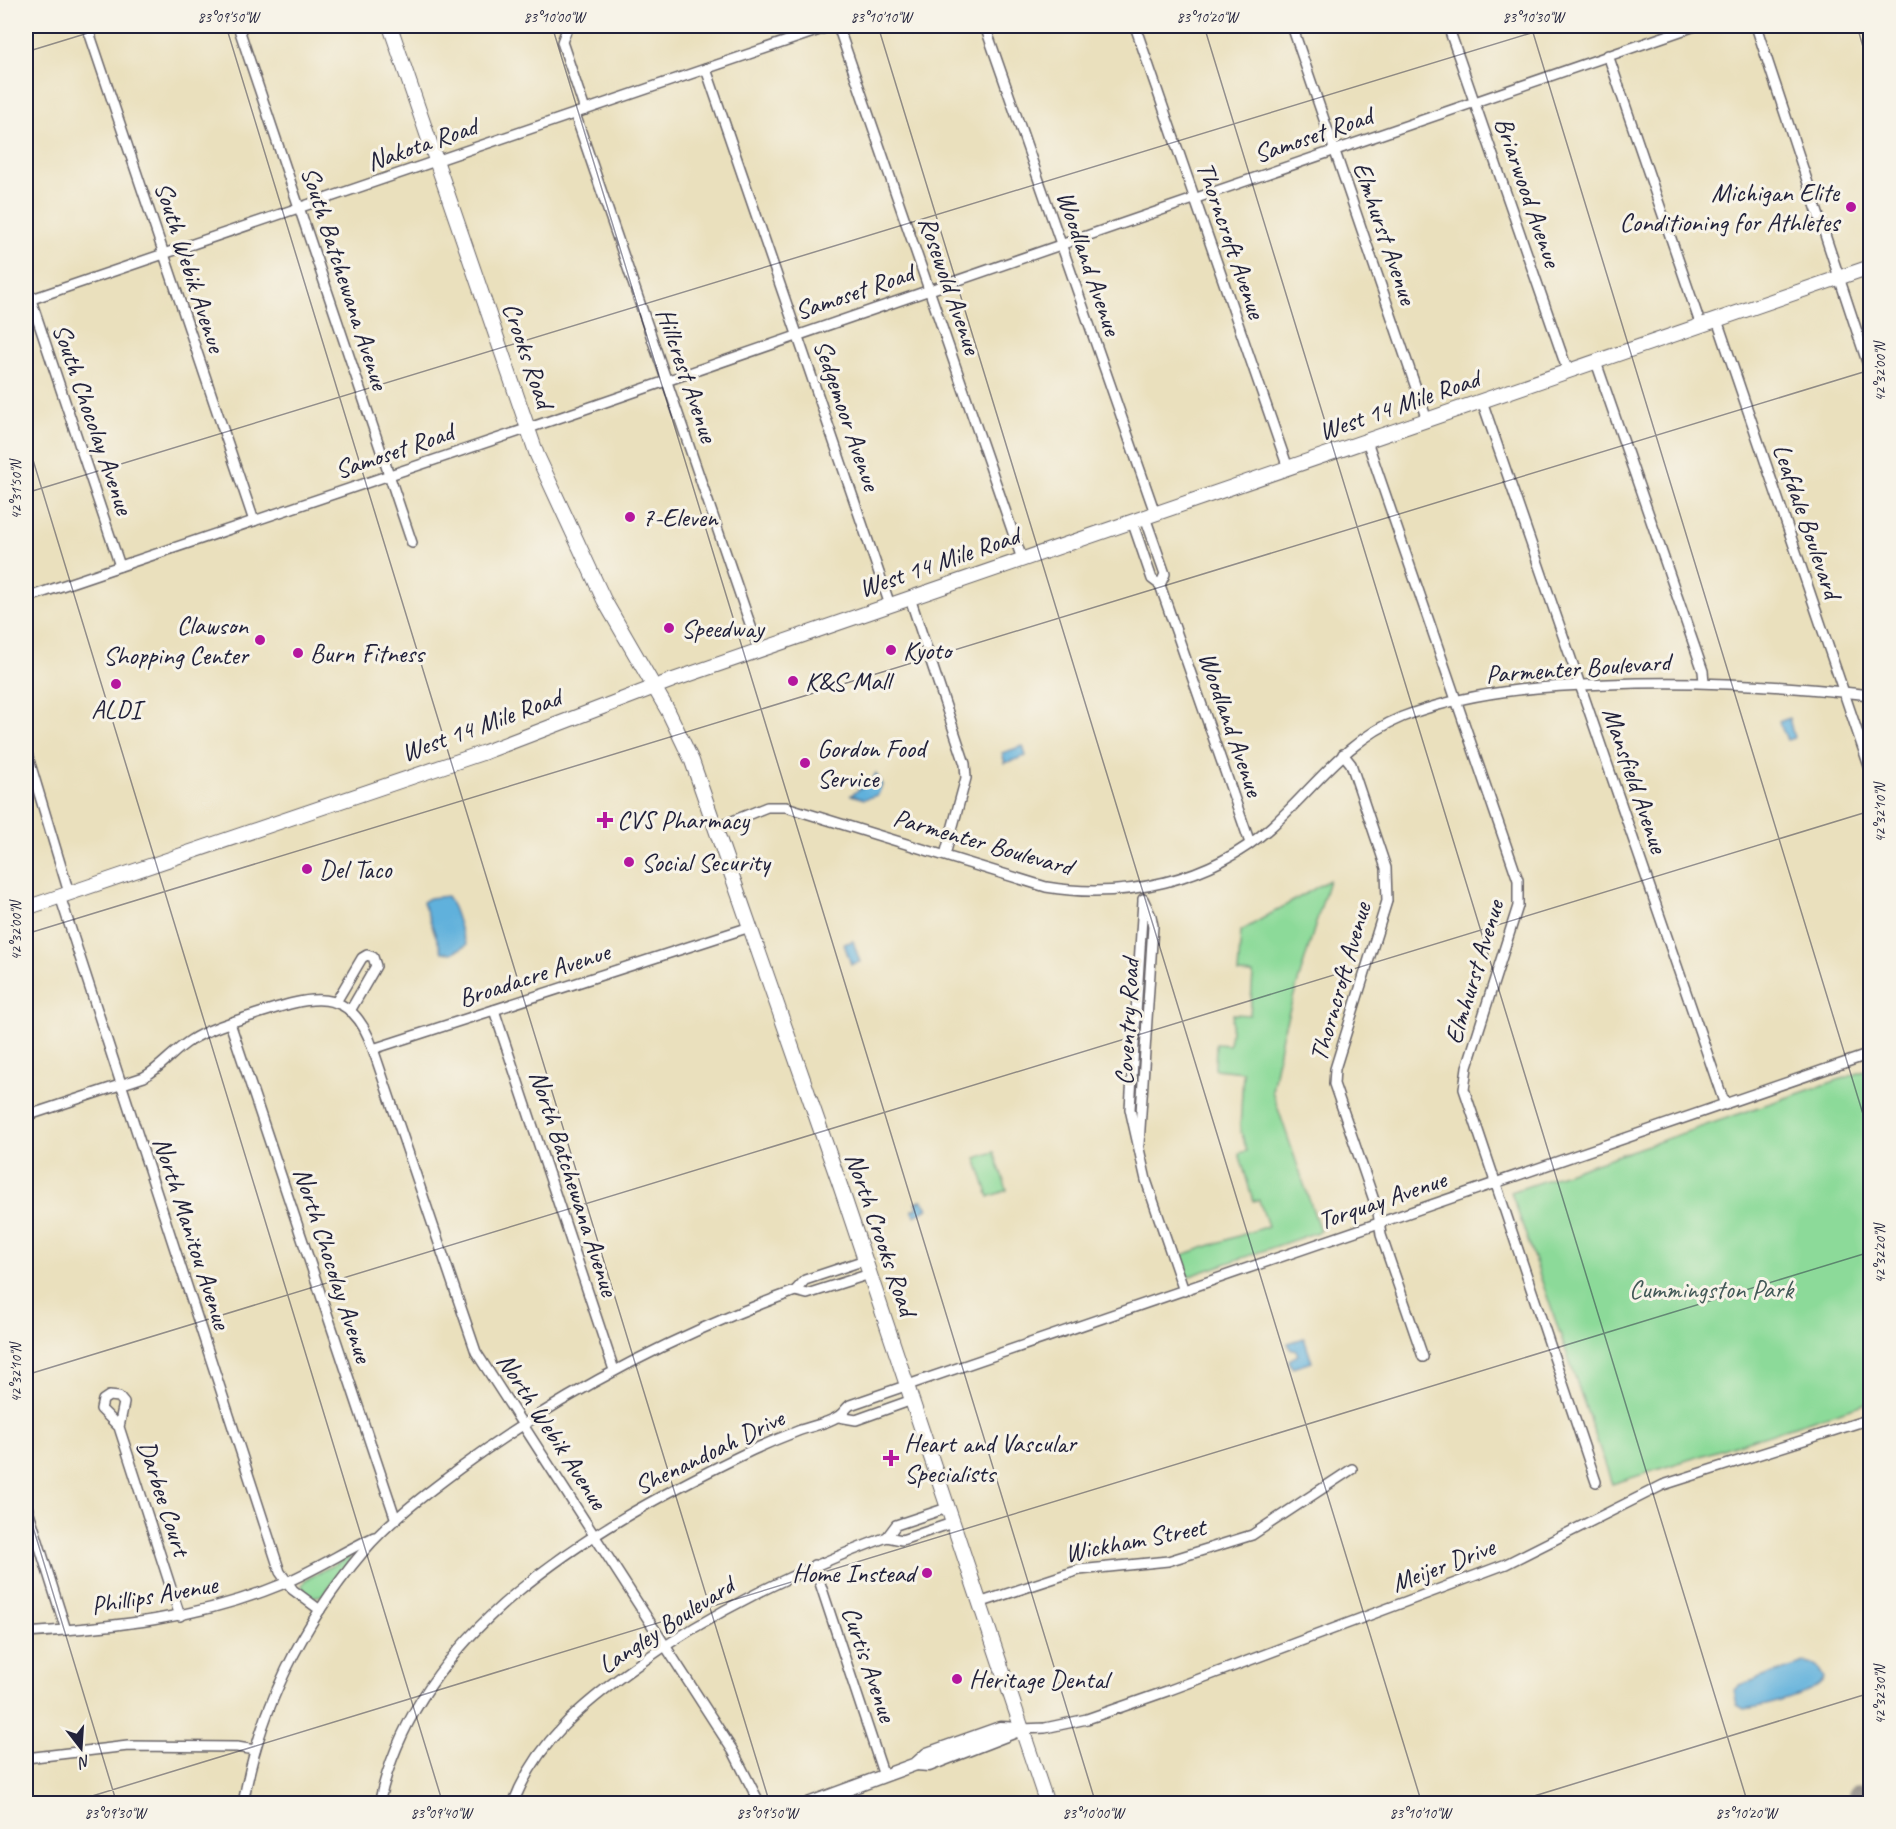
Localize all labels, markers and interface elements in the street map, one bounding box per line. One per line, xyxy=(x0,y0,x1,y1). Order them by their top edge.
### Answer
text: 83°09'50"W xyxy=(198,8,262,27)
text: 83°10'00"W xyxy=(524,8,588,27)
text: 83°10'10"W xyxy=(851,8,915,27)
text: 83°10'20"W xyxy=(1177,8,1241,27)
text: 83°10'30"W xyxy=(1503,8,1567,27)
street label: Samoset Road xyxy=(1249,98,1380,171)
street label: Nakota Road xyxy=(362,108,485,178)
street label: Briarwood Avenue xyxy=(1487,113,1570,273)
street label: Thorncroft Avenue xyxy=(1189,157,1274,324)
street label: Elmhurst Avenue xyxy=(1345,157,1425,310)
street label: South Batchewana Avenue xyxy=(293,162,397,395)
place label: Michigan Elite Conditioning for Athletes xyxy=(1619,176,1841,239)
street label: South Webik Avenue xyxy=(147,178,234,359)
street label: Woodland Avenue xyxy=(1049,187,1130,341)
marker: Michigan Elite Conditioning for Athletes xyxy=(1844,200,1858,214)
street label: Rosewold Avenue xyxy=(911,212,989,360)
street label: Samoset Road xyxy=(790,255,921,328)
street label: Crooks Road xyxy=(495,298,563,416)
street label: Hillcrest Avenue xyxy=(649,304,726,448)
street label: South Chocolay Avenue xyxy=(45,319,142,520)
street label: Sedgemoor Avenue xyxy=(806,335,889,497)
text: 42°32'00"N xyxy=(1871,339,1890,402)
street label: West 14 Mile Road xyxy=(1314,361,1487,448)
street label: Samoset Road xyxy=(330,414,461,487)
street label: Leafdale Boulevard xyxy=(1765,439,1850,606)
text: 42°31'50"N xyxy=(7,457,26,520)
place label: 7-Eleven xyxy=(642,501,719,534)
marker: 7-Eleven xyxy=(623,510,637,524)
street label: West 14 Mile Road xyxy=(854,518,1027,605)
place label: Clawson Shopping Center xyxy=(103,609,250,672)
place label: Speedway xyxy=(681,612,766,645)
marker: Speedway xyxy=(662,621,676,635)
marker: Clawson Shopping Center xyxy=(253,633,267,647)
place label: Kyoto xyxy=(903,634,954,667)
place label: Burn Fitness xyxy=(310,637,426,670)
marker: Kyoto xyxy=(884,643,898,657)
street label: Parmenter Boulevard xyxy=(1485,645,1675,691)
marker: Burn Fitness xyxy=(291,646,305,660)
street label: Woodland Avenue xyxy=(1191,648,1272,802)
place label: K&S Mall xyxy=(805,665,895,698)
marker: K&S Mall xyxy=(786,674,800,688)
marker: ALDI xyxy=(109,677,123,691)
street label: West 14 Mile Road xyxy=(397,680,569,769)
place label: ALDI xyxy=(91,693,146,726)
street label: Mansfield Avenue xyxy=(1595,703,1676,859)
place label: Gordon Food Service xyxy=(817,732,929,795)
marker: Gordon Food Service xyxy=(798,756,812,770)
text: 42°32'10"N xyxy=(1871,780,1890,843)
street label: Parmenter Boulevard xyxy=(890,801,1080,884)
place label: CVS Pharmacy xyxy=(617,804,751,837)
marker: CVS Pharmacy xyxy=(598,813,612,827)
place label: Social Security xyxy=(641,846,772,879)
place label: Del Taco xyxy=(319,853,393,886)
marker: Social Security xyxy=(622,855,636,869)
marker: Del Taco xyxy=(300,862,314,876)
street label: Elmhurst Avenue xyxy=(1437,895,1512,1048)
street label: Thorncroft Avenue xyxy=(1302,897,1379,1065)
text: 42°32'00"N xyxy=(7,898,26,961)
street label: Broadacre Avenue xyxy=(454,934,616,1015)
street label: Coventry Road xyxy=(1107,954,1147,1086)
street label: North Batchewana Avenue xyxy=(522,1066,627,1301)
street label: North Manitou Avenue xyxy=(145,1133,239,1335)
street label: North Crooks Road xyxy=(838,1148,926,1323)
street label: Torquay Avenue xyxy=(1314,1162,1452,1237)
street label: North Chocolay Avenue xyxy=(286,1163,381,1368)
text: 42°32'20"N xyxy=(1871,1221,1890,1284)
park label: Cummingston Park xyxy=(1629,1273,1795,1306)
text: 42°32'10"N xyxy=(7,1340,26,1403)
street label: North Webik Avenue xyxy=(489,1347,616,1517)
street label: Shenandoah Drive xyxy=(629,1401,791,1502)
place label: Heart and Vascular Specialists xyxy=(904,1427,1078,1490)
street label: Darbee Court xyxy=(130,1436,199,1562)
marker: Heart and Vascular Specialists xyxy=(882,1449,900,1467)
street label: Wickham Street xyxy=(1062,1510,1210,1570)
street label: Meijer Drive xyxy=(1387,1530,1501,1600)
place label: Home Instead xyxy=(792,1557,919,1590)
marker: Home Instead xyxy=(920,1566,934,1580)
street label: Phillips Avenue xyxy=(88,1567,221,1622)
street label: Langley Boulevard xyxy=(592,1567,743,1681)
street label: Curtis Avenue xyxy=(834,1602,905,1727)
text: 42°32'30"N xyxy=(1871,1662,1890,1725)
place label: Heritage Dental xyxy=(969,1663,1113,1696)
marker: Heritage Dental xyxy=(950,1672,964,1686)
north arrow xyxy=(51,1718,111,1778)
text: N xyxy=(74,1750,93,1773)
text: 83°09'30"W xyxy=(85,1804,149,1823)
text: 83°09'40"W xyxy=(411,1804,475,1823)
text: 83°09'50"W xyxy=(737,1804,801,1823)
text: 83°10'00"W xyxy=(1063,1804,1127,1823)
text: 83°10'10"W xyxy=(1390,1804,1454,1823)
text: 83°10'20"W xyxy=(1716,1804,1780,1823)

